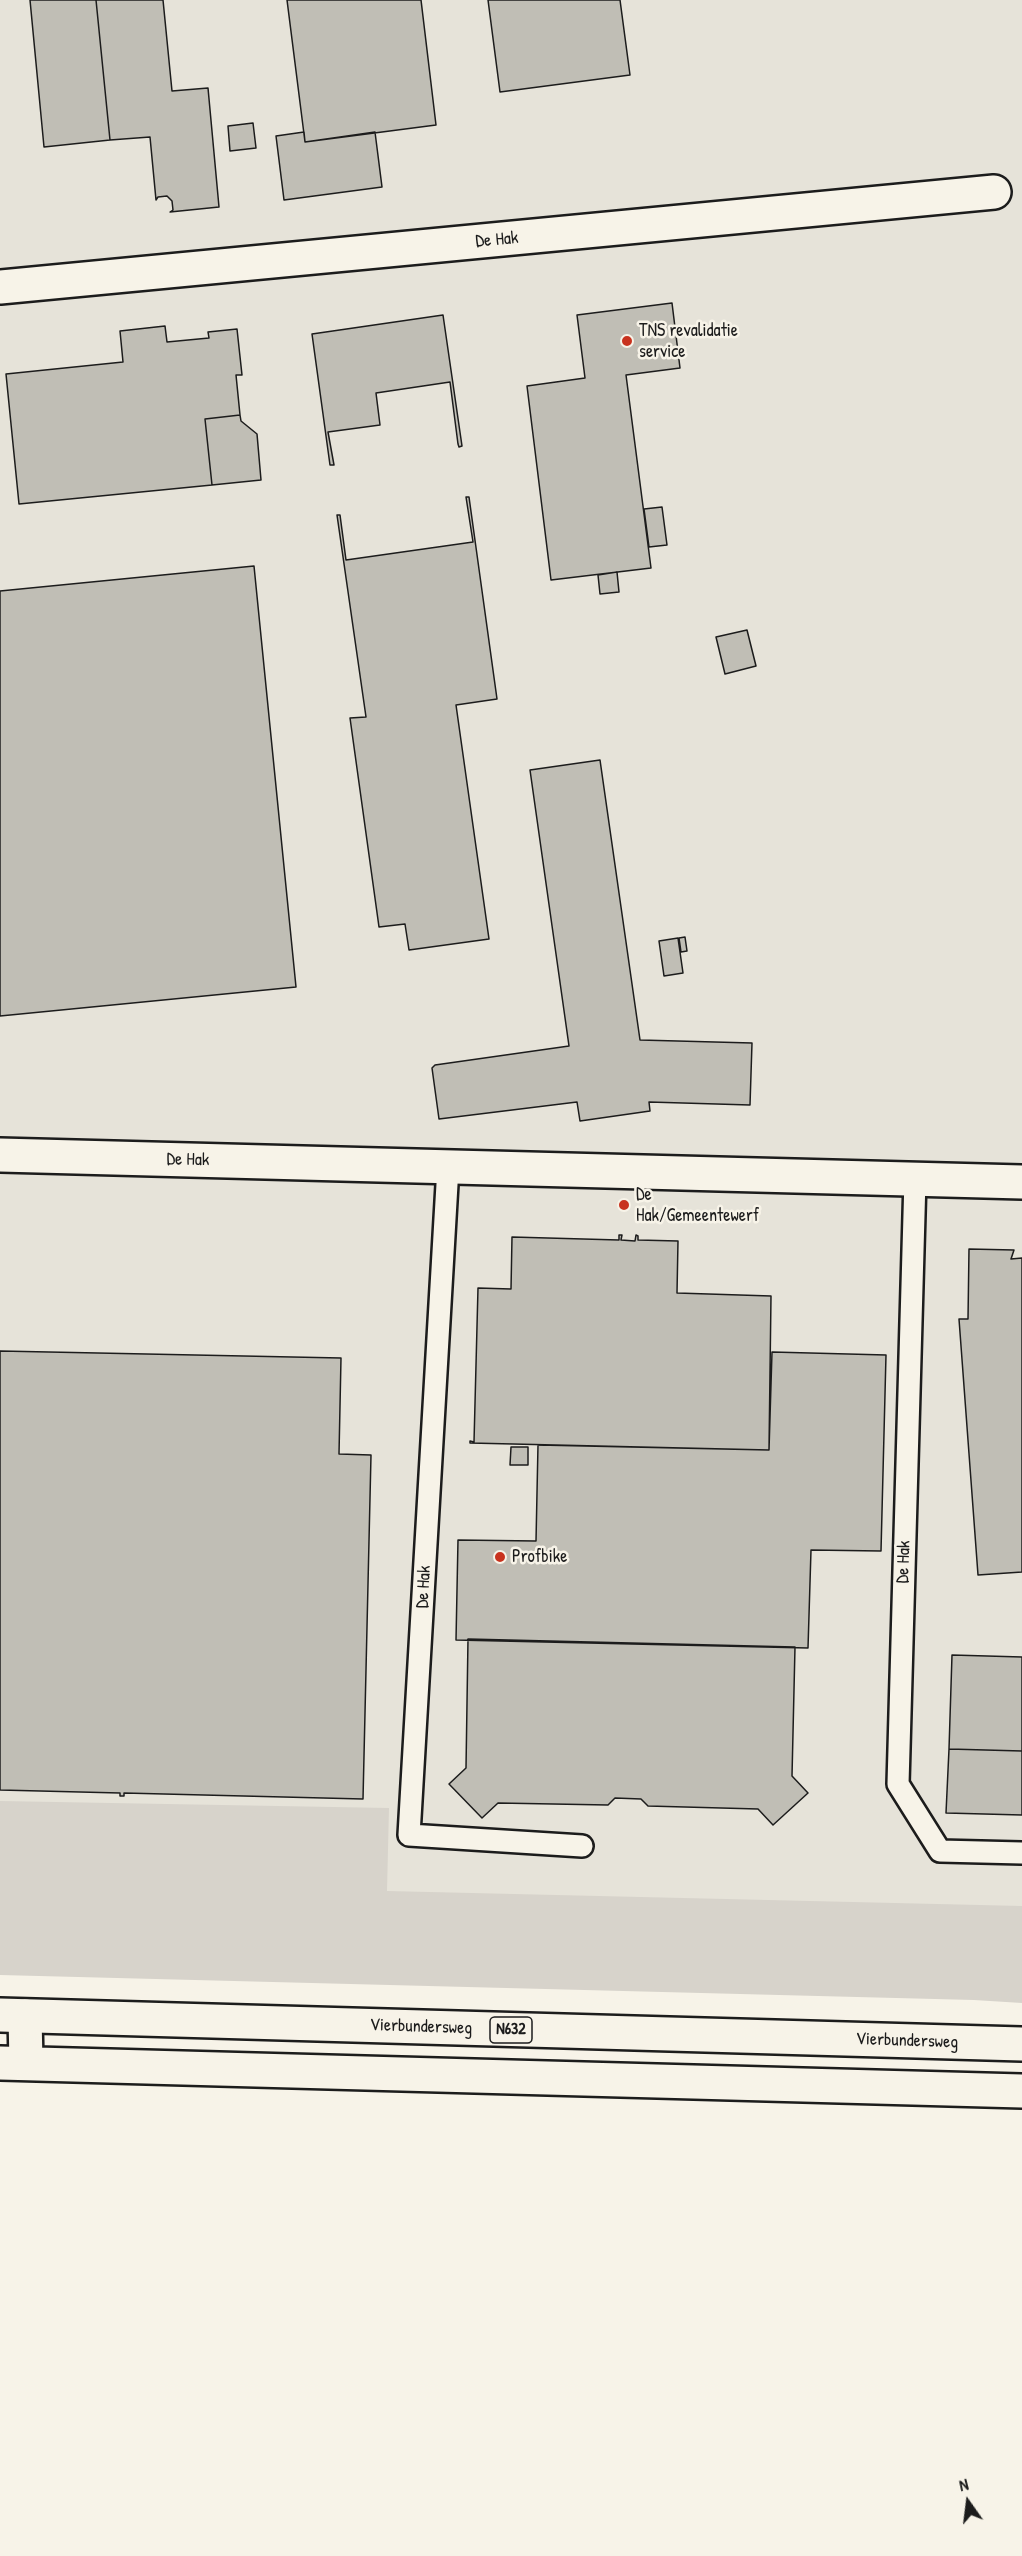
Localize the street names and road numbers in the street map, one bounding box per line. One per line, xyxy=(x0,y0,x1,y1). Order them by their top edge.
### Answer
street label: De Hak xyxy=(475,227,519,253)
street label: De Hak xyxy=(166,1149,210,1171)
street label: De Hak xyxy=(892,1540,916,1584)
street label: De Hak xyxy=(412,1565,436,1609)
street label: Vierbundersweg xyxy=(369,2014,473,2040)
road number: N632 xyxy=(490,2017,532,2043)
street label: Vierbundersweg xyxy=(855,2028,959,2054)

